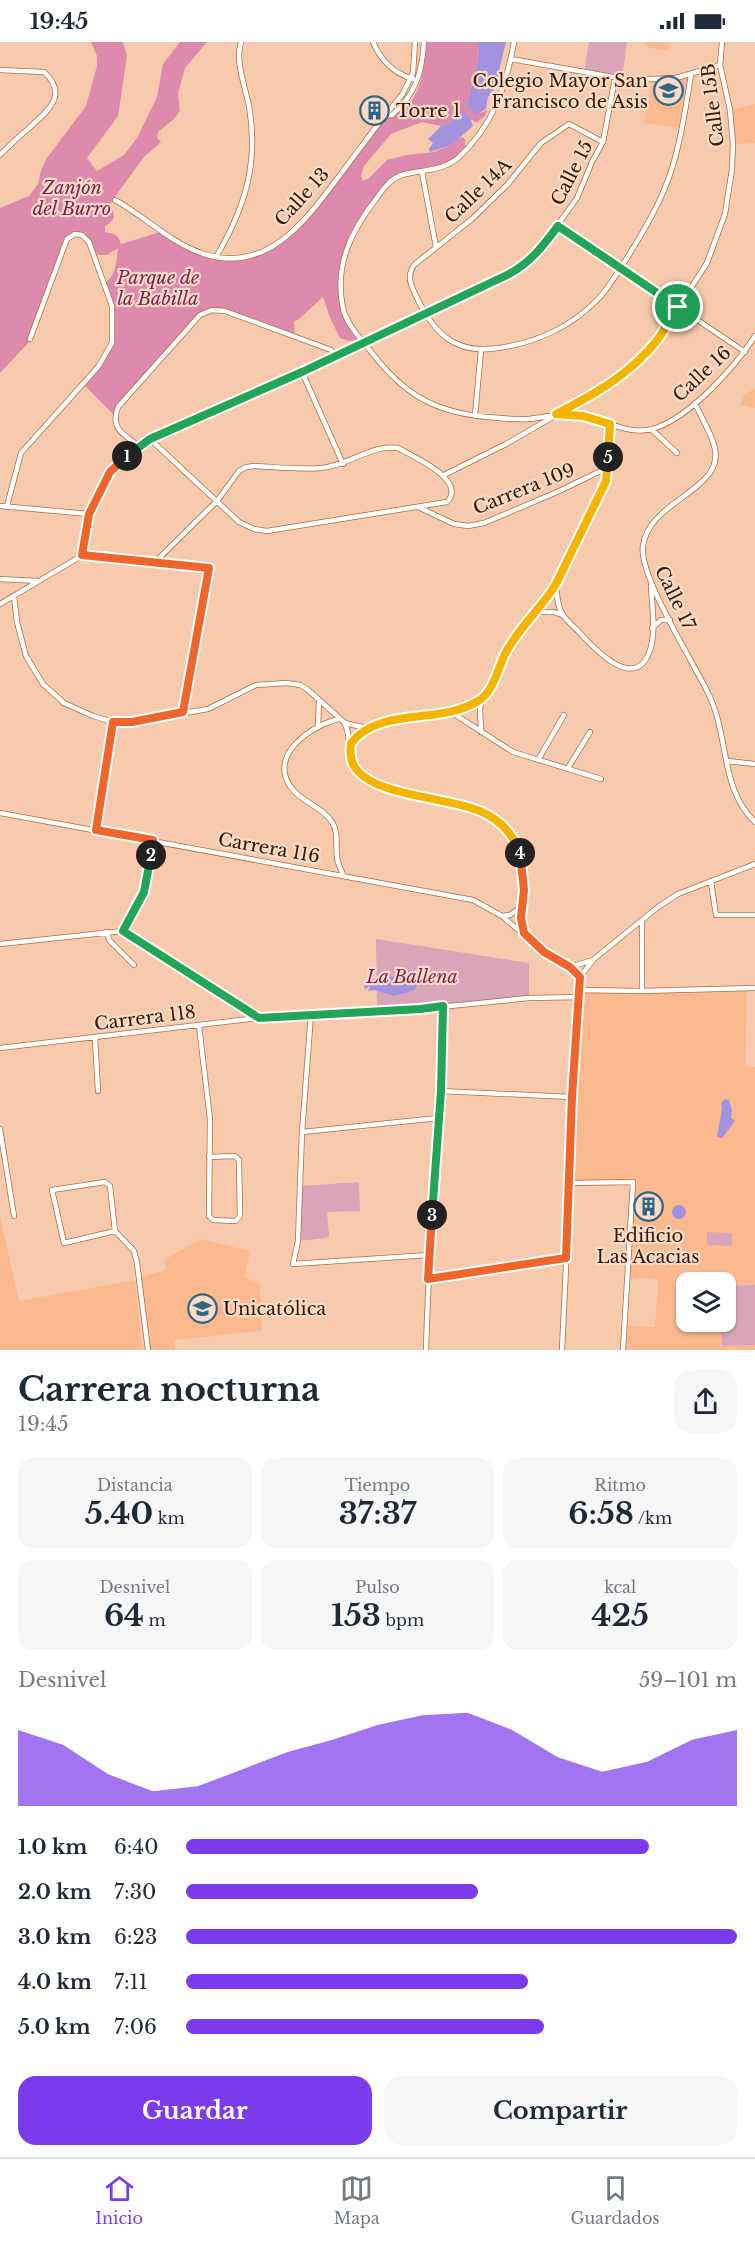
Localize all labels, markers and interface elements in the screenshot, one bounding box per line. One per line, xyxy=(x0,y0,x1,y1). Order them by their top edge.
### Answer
text: 19:45 xyxy=(30,8,88,35)
street label: Calle 15B xyxy=(697,62,729,148)
place label: Colegio Mayor San Francisco de Asis xyxy=(472,70,648,113)
school or university icon: Colegio Mayor San Francisco de Asis xyxy=(653,75,685,107)
building icon: Torre 1 xyxy=(359,95,391,127)
place label: Torre 1 xyxy=(396,100,461,122)
street label: Calle 15 xyxy=(546,137,598,209)
street label: Calle 14A xyxy=(440,153,517,228)
street label: Calle 13 xyxy=(270,163,334,231)
park label: Zanjón del Burro xyxy=(33,177,111,220)
park label: Parque de la Babilla xyxy=(116,267,199,310)
pin xyxy=(652,281,703,332)
icon: arrive xyxy=(661,290,694,323)
street label: Calle 16 xyxy=(668,342,736,406)
pin: 1 xyxy=(112,441,142,471)
pin: 5 xyxy=(593,442,623,472)
text: 1 xyxy=(124,446,130,466)
text: 5 xyxy=(603,447,613,467)
street label: Carrera 109 xyxy=(470,459,578,519)
street label: Calle 17 xyxy=(650,562,700,635)
street label: Carrera 116 xyxy=(216,828,322,868)
pin: 4 xyxy=(505,838,535,868)
pin: 2 xyxy=(136,840,166,870)
text: 4 xyxy=(515,843,525,863)
text: 2 xyxy=(146,845,156,865)
park label: La Ballena xyxy=(365,966,458,988)
street label: Carrera 118 xyxy=(93,1001,197,1035)
building icon: Edificio Las Acacias xyxy=(632,1191,664,1223)
pin: 3 xyxy=(417,1200,447,1230)
text: 3 xyxy=(427,1205,437,1225)
place label: Edificio Las Acacias xyxy=(597,1225,699,1268)
map controls xyxy=(676,1272,736,1332)
button: layers xyxy=(676,1272,736,1332)
school or university icon: Unicatólica xyxy=(186,1293,218,1325)
place label: Unicatólica xyxy=(223,1298,326,1320)
text: Carrera nocturna xyxy=(18,1369,320,1410)
button: share xyxy=(674,1370,737,1433)
text: 19:45 xyxy=(18,1412,69,1436)
text: Distancia xyxy=(97,1475,173,1495)
text: Tiempo xyxy=(345,1475,410,1495)
text: Ritmo xyxy=(594,1475,646,1495)
text: 5.40 xyxy=(85,1495,153,1532)
text: 37:37 xyxy=(339,1495,416,1532)
text: 6:58 xyxy=(568,1495,634,1532)
text: km xyxy=(153,1508,185,1528)
text: /km xyxy=(634,1508,672,1528)
text: Desnivel xyxy=(99,1577,170,1597)
text: Pulso xyxy=(355,1577,400,1597)
text: kcal xyxy=(604,1577,636,1597)
text: 64 xyxy=(104,1597,144,1634)
text: 153 xyxy=(331,1597,381,1634)
text: 425 xyxy=(592,1597,649,1634)
text: m xyxy=(144,1610,166,1630)
text: bpm xyxy=(381,1610,424,1630)
text: Desnivel xyxy=(18,1668,106,1692)
text: 59–101 m xyxy=(639,1668,737,1692)
text: 1.0 km xyxy=(18,1835,87,1859)
text: 6:40 xyxy=(114,1835,159,1859)
text: 2.0 km xyxy=(18,1880,92,1904)
text: 7:30 xyxy=(114,1880,156,1904)
text: 3.0 km xyxy=(18,1925,91,1949)
text: 6:23 xyxy=(114,1925,157,1949)
text: 4.0 km xyxy=(18,1970,92,1994)
text: 7:11 xyxy=(114,1970,148,1994)
text: 5.0 km xyxy=(18,2015,91,2039)
text: 7:06 xyxy=(114,2015,157,2039)
button: Guardar xyxy=(18,2076,372,2145)
button: Compartir xyxy=(384,2076,737,2145)
tab: Inicio xyxy=(95,2172,143,2228)
tab: Mapa xyxy=(334,2172,380,2228)
tab: Guardados xyxy=(570,2172,660,2228)

